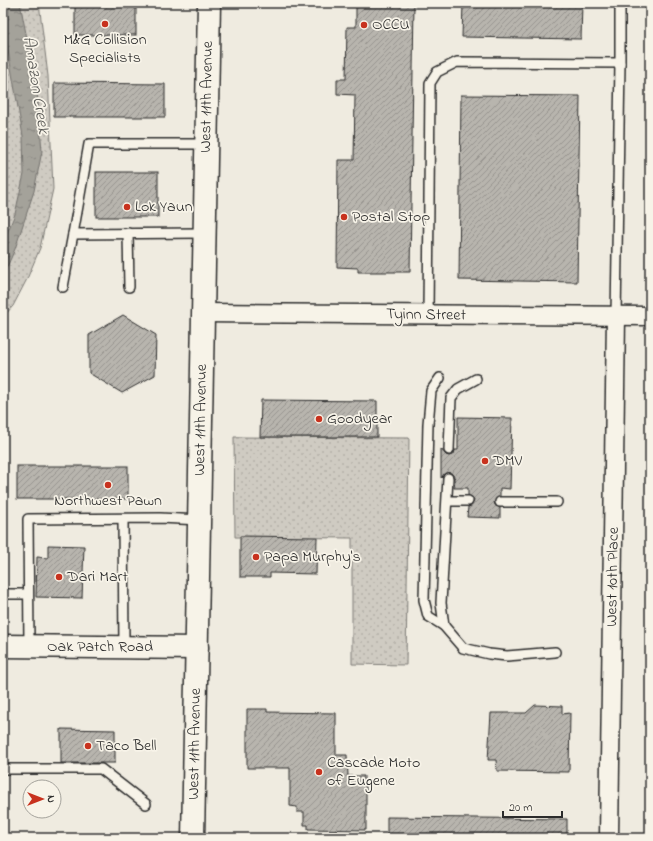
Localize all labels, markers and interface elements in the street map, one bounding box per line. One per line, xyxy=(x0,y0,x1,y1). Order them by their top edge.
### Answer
place label: OCCU xyxy=(372,13,410,37)
marker: M&G Collision Specialists xyxy=(100,19,110,29)
marker: OCCU xyxy=(359,20,369,30)
place label: M&G Collision Specialists xyxy=(63,28,147,70)
water label: Amazon Creek xyxy=(16,34,56,137)
street label: West 11th Avenue xyxy=(194,40,220,153)
place label: Lok Yaun xyxy=(135,195,193,219)
marker: Lok Yaun xyxy=(122,202,132,212)
place label: Postal Stop xyxy=(352,205,430,229)
marker: Postal Stop xyxy=(339,212,349,222)
street label: Tyinn Street xyxy=(386,302,467,328)
street label: West 11th Avenue xyxy=(188,363,214,476)
place label: Goodyear xyxy=(327,407,392,431)
marker: Goodyear xyxy=(314,414,324,424)
place label: DMV xyxy=(492,449,522,473)
marker: DMV xyxy=(480,456,490,466)
marker: Northwest Pawn xyxy=(103,480,113,490)
place label: Northwest Pawn xyxy=(54,489,162,513)
street label: West 10th Place xyxy=(600,526,626,627)
place label: Papa Murphy's xyxy=(264,545,361,569)
marker: Papa Murphy's xyxy=(251,552,261,562)
place label: Dari Mart xyxy=(66,565,129,589)
marker: Dari Mart xyxy=(54,572,64,582)
street label: Oak Patch Road xyxy=(47,635,153,659)
street label: West 11th Avenue xyxy=(182,687,208,800)
place label: Taco Bell xyxy=(96,734,157,758)
marker: Taco Bell xyxy=(83,741,93,751)
place label: Cascade Moto of Eugene xyxy=(327,751,420,793)
marker: Cascade Moto of Eugene xyxy=(314,767,324,777)
north arrow xyxy=(22,779,62,819)
scale bar xyxy=(503,793,562,819)
text: N xyxy=(43,795,59,803)
text: 20 m xyxy=(509,799,532,817)

